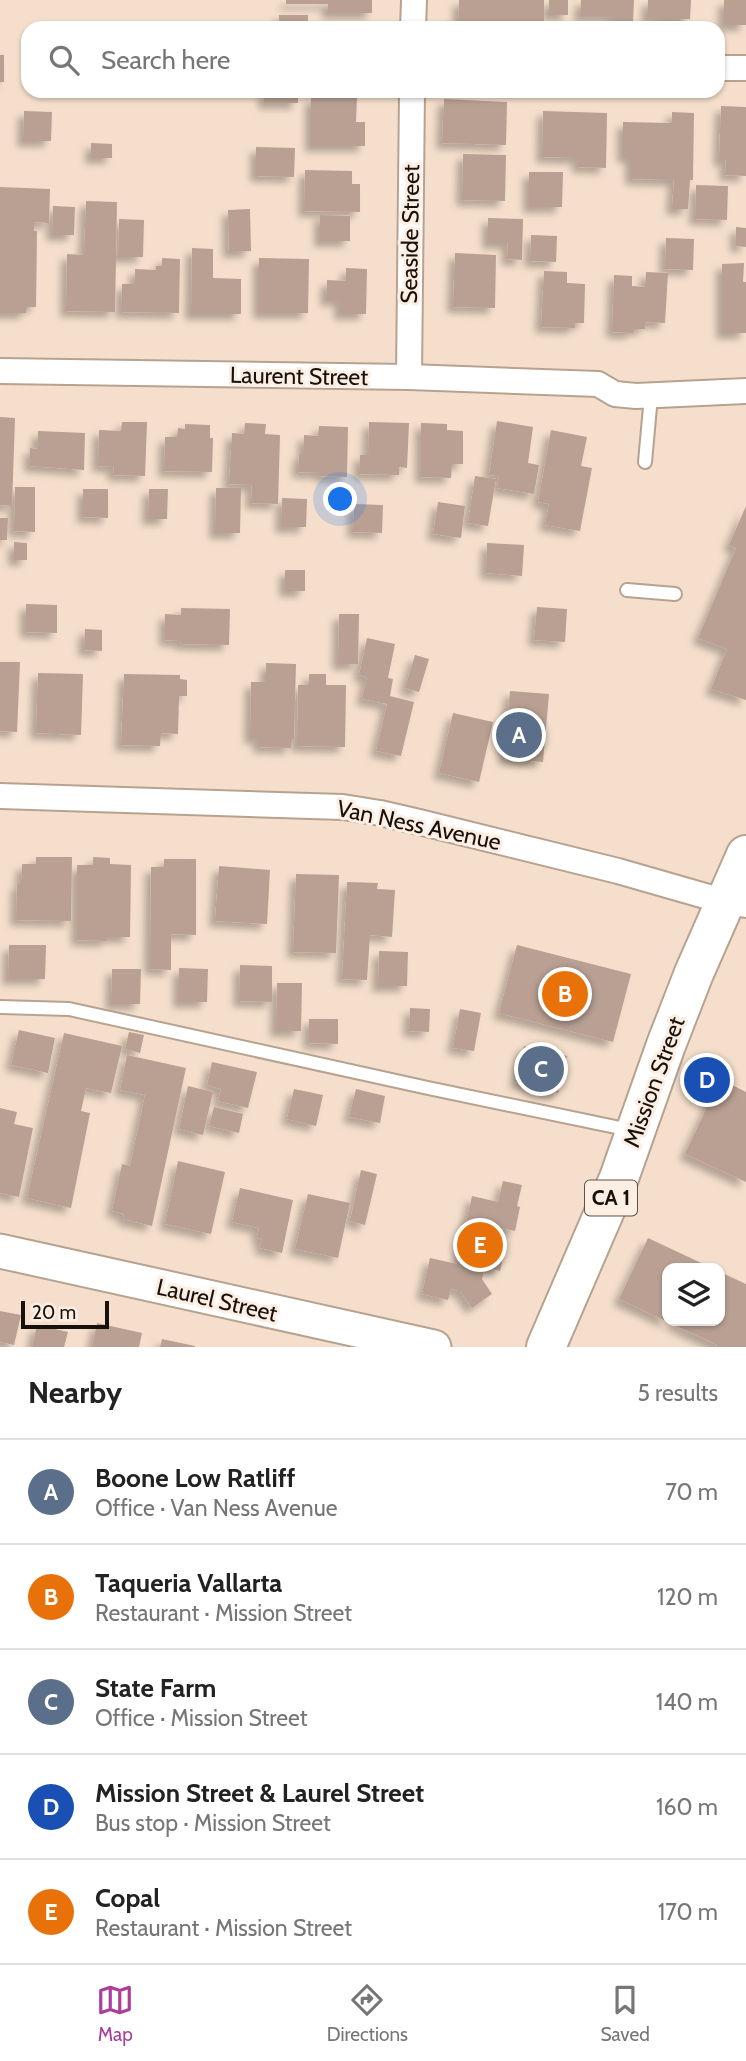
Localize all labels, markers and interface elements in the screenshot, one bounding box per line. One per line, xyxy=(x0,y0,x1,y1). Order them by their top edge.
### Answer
search box xyxy=(21,21,725,98)
icon: search xyxy=(45,41,83,79)
text: Search here xyxy=(101,44,230,76)
street label: Seaside Street xyxy=(395,164,425,304)
street label: Laurent Street xyxy=(230,361,369,391)
your location xyxy=(323,482,357,516)
pin: A xyxy=(496,709,542,761)
street label: Van Ness Avenue xyxy=(334,794,504,856)
pin: B xyxy=(542,968,588,1020)
street label: Mission Street xyxy=(617,1013,691,1151)
pin: C xyxy=(518,1043,564,1095)
pin: D xyxy=(684,1054,730,1106)
road number: CA 1 xyxy=(585,1180,637,1216)
pin: E xyxy=(457,1219,503,1271)
map controls xyxy=(662,1263,725,1326)
button: layers xyxy=(662,1263,725,1326)
street label: Laurel Street xyxy=(154,1273,280,1328)
scale bar xyxy=(21,1298,108,1330)
text: 20 m xyxy=(32,1301,76,1324)
text: Nearby xyxy=(28,1374,122,1411)
text: 5 results xyxy=(637,1379,718,1407)
text: Boone Low Ratliff xyxy=(95,1462,295,1494)
text: A xyxy=(44,1478,58,1506)
text: 70 m xyxy=(665,1478,718,1506)
text: Office · Van Ness Avenue xyxy=(95,1494,338,1522)
text: Taqueria Vallarta xyxy=(95,1567,282,1599)
text: B xyxy=(44,1583,58,1611)
text: 120 m xyxy=(657,1583,718,1611)
text: Restaurant · Mission Street xyxy=(95,1599,352,1627)
text: State Farm xyxy=(95,1672,216,1704)
text: C xyxy=(44,1688,58,1716)
text: 140 m xyxy=(656,1688,718,1716)
text: Office · Mission Street xyxy=(95,1704,308,1732)
text: Mission Street & Laurel Street xyxy=(95,1777,424,1809)
text: D xyxy=(43,1793,59,1821)
text: 160 m xyxy=(656,1793,718,1821)
text: Bus stop · Mission Street xyxy=(95,1809,331,1837)
text: Copal xyxy=(95,1882,160,1914)
text: E xyxy=(44,1898,58,1926)
text: 170 m xyxy=(658,1898,718,1926)
text: Restaurant · Mission Street xyxy=(95,1914,352,1942)
tab: Map xyxy=(96,1981,134,2046)
tab: Directions xyxy=(327,1981,408,2046)
tab: Saved xyxy=(600,1981,650,2046)

